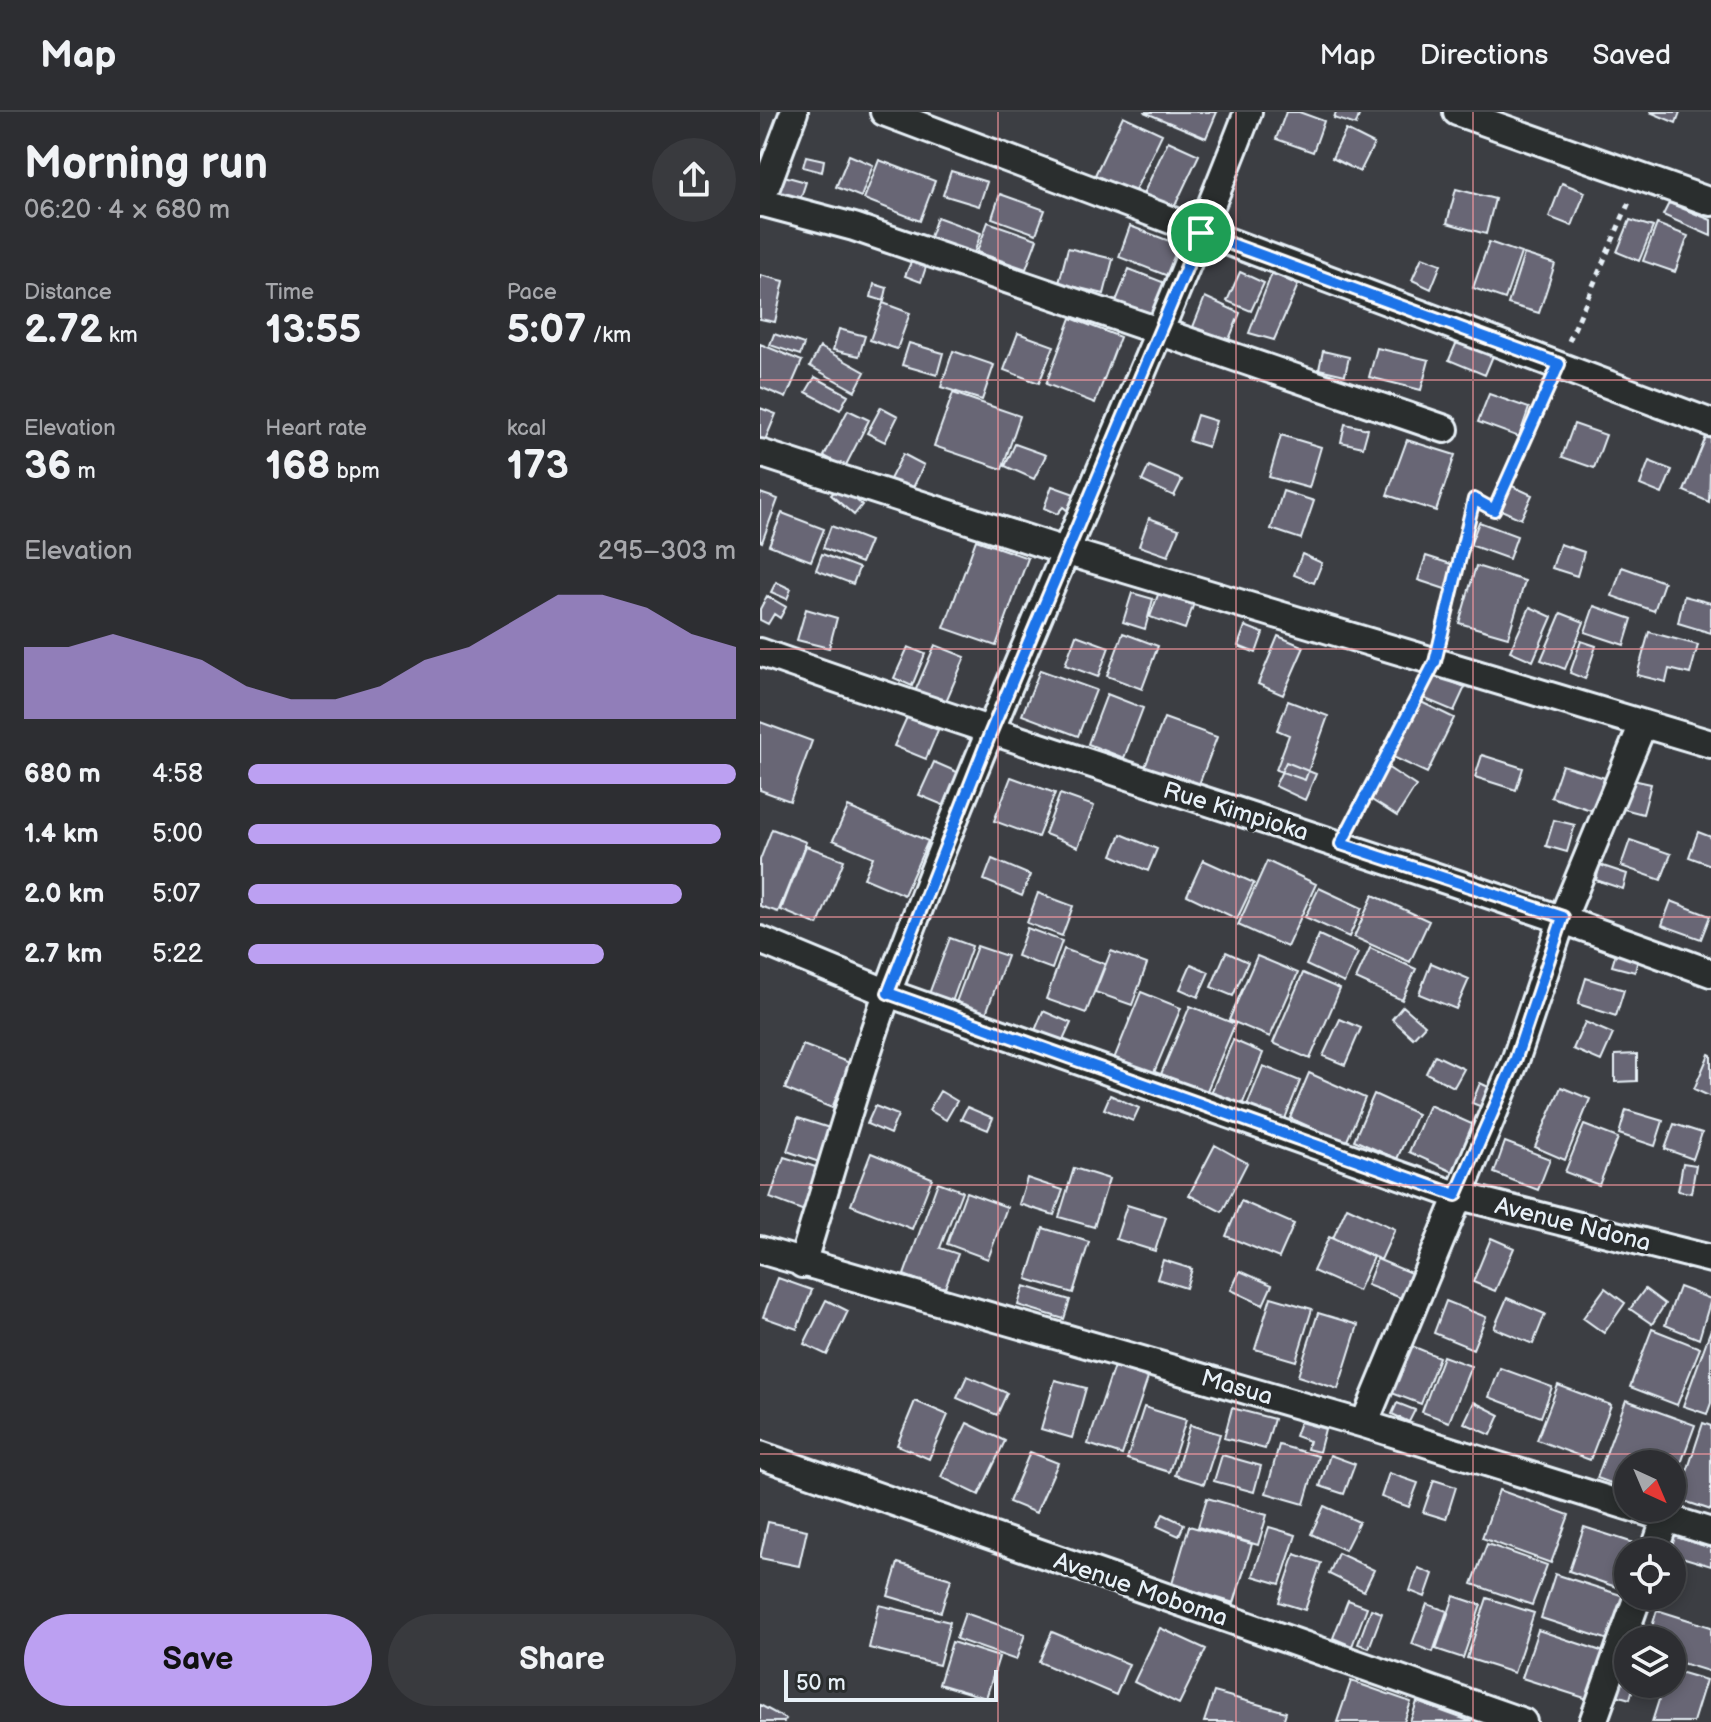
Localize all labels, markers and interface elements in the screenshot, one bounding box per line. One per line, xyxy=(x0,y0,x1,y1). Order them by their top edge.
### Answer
text: Map xyxy=(40,33,116,78)
text: Map xyxy=(1319,39,1376,72)
text: Directions xyxy=(1420,39,1548,72)
text: Saved xyxy=(1592,39,1671,72)
text: Morning run xyxy=(24,138,268,191)
button: share xyxy=(652,138,736,222)
text: 06:20 · 4 × 680 m xyxy=(24,195,230,226)
pin xyxy=(1167,199,1235,267)
icon: arrive xyxy=(1179,211,1223,255)
text: Distance xyxy=(24,279,112,306)
text: Time xyxy=(265,279,314,306)
text: Pace xyxy=(507,279,557,306)
text: 2.72 xyxy=(24,306,103,354)
text: 13:55 xyxy=(265,306,361,354)
text: 5:07 xyxy=(507,306,586,354)
text: km xyxy=(103,322,138,349)
text: /km xyxy=(586,322,631,349)
text: Elevation xyxy=(24,415,116,442)
text: Heart rate xyxy=(265,415,367,442)
text: kcal xyxy=(507,415,546,442)
text: 36 xyxy=(24,442,72,490)
text: 168 xyxy=(265,442,330,490)
text: 173 xyxy=(507,442,569,490)
text: m xyxy=(72,458,96,485)
text: bpm xyxy=(330,458,380,485)
text: Elevation xyxy=(24,536,132,567)
text: 295–303 m xyxy=(598,536,736,567)
text: 680 m xyxy=(24,759,101,790)
text: 4:58 xyxy=(152,759,203,790)
street label: Rue Kimpioka xyxy=(1160,776,1312,847)
text: 1.4 km xyxy=(24,819,99,850)
text: 5:00 xyxy=(152,819,203,850)
text: 2.0 km xyxy=(24,879,104,910)
text: 5:07 xyxy=(152,879,200,910)
text: 2.7 km xyxy=(24,939,102,970)
text: 5:22 xyxy=(152,939,203,970)
street label: Avenue Ndona xyxy=(1492,1191,1654,1258)
street label: Masua xyxy=(1198,1363,1276,1411)
north arrow xyxy=(1614,1450,1686,1522)
map controls xyxy=(1614,1450,1686,1698)
button: locate xyxy=(1614,1538,1686,1610)
street label: Avenue Moboma xyxy=(1050,1546,1232,1633)
button: Save xyxy=(24,1614,372,1706)
button: Share xyxy=(388,1614,736,1706)
button: layers xyxy=(1614,1626,1686,1698)
scale bar xyxy=(784,1666,998,1702)
text: 50 m xyxy=(796,1670,846,1697)

